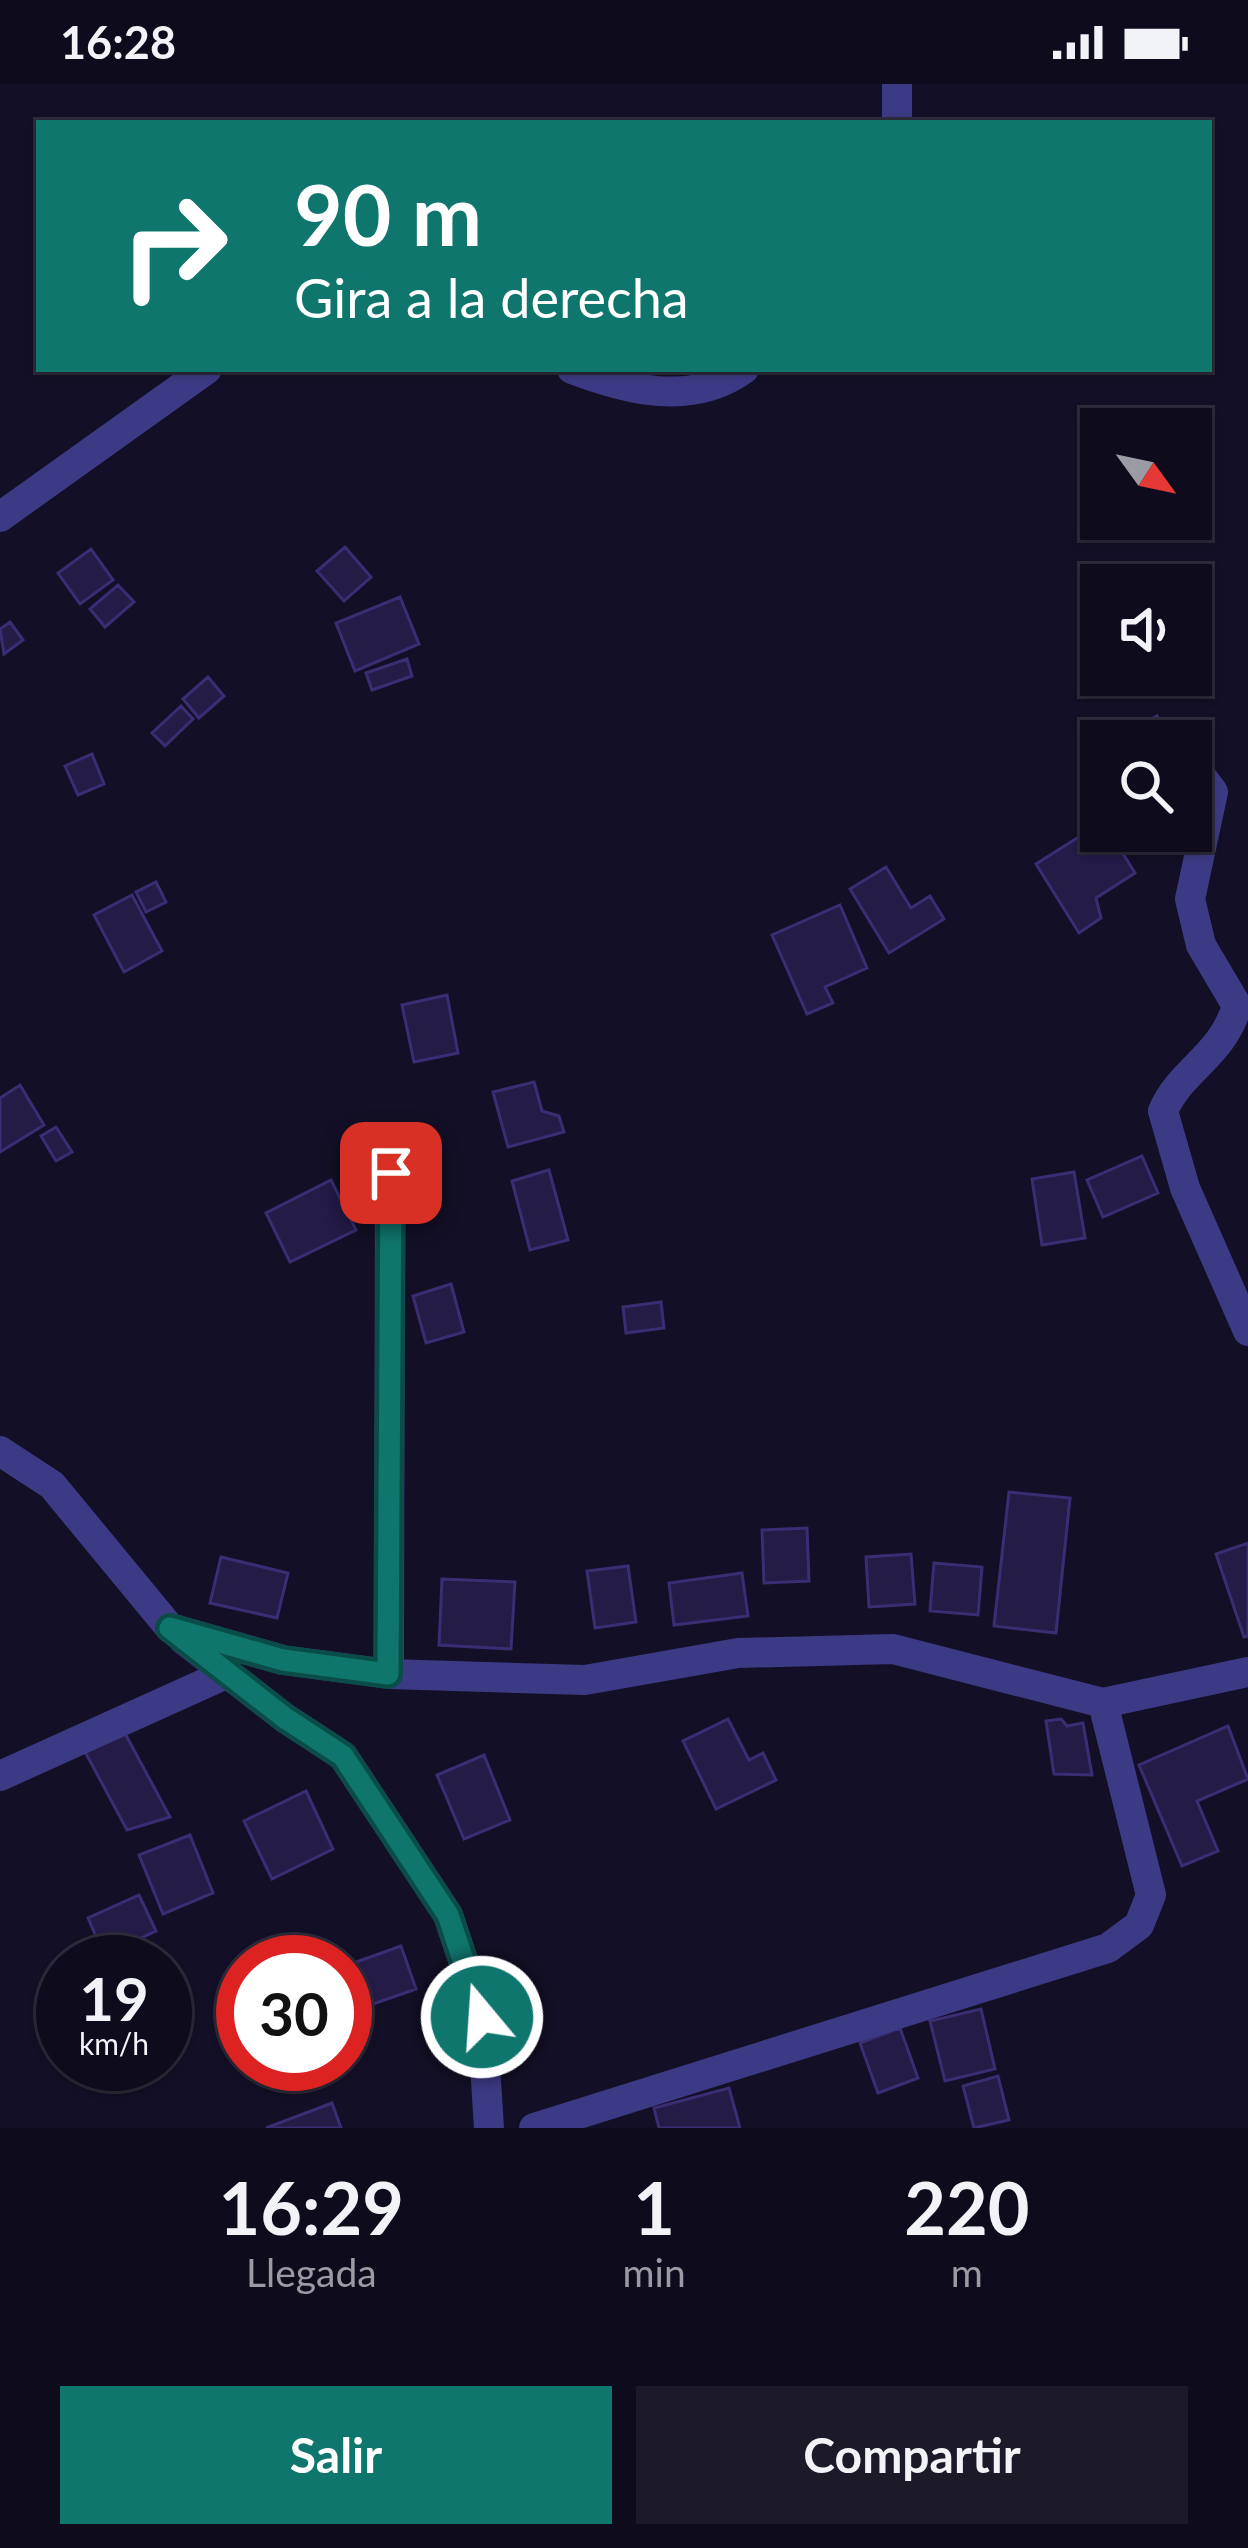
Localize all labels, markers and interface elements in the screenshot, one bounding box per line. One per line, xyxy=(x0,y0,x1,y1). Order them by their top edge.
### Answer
text: 16:28 xyxy=(60,15,176,69)
text: 90 m xyxy=(294,163,482,264)
icon: right xyxy=(96,168,252,324)
text: Gira a la derecha xyxy=(294,265,689,330)
north arrow xyxy=(1080,408,1212,540)
map controls xyxy=(1080,408,1212,852)
button: sound xyxy=(1080,564,1212,696)
button: search xyxy=(1080,720,1212,852)
pin xyxy=(340,1122,442,1224)
icon: arrive xyxy=(358,1140,424,1206)
speed limit sign: 30 xyxy=(216,1935,372,2091)
position arrow xyxy=(419,1954,545,2080)
text: 19 xyxy=(79,1962,149,2034)
text: km/h xyxy=(79,2025,149,2061)
text: 16:29 xyxy=(218,2164,404,2250)
text: 1 xyxy=(633,2164,675,2250)
text: 220 xyxy=(904,2164,1029,2250)
text: Llegada xyxy=(246,2249,377,2295)
text: min xyxy=(623,2249,686,2295)
text: m xyxy=(951,2249,983,2295)
button: Salir xyxy=(60,2386,612,2524)
button: Compartir xyxy=(636,2386,1188,2524)

